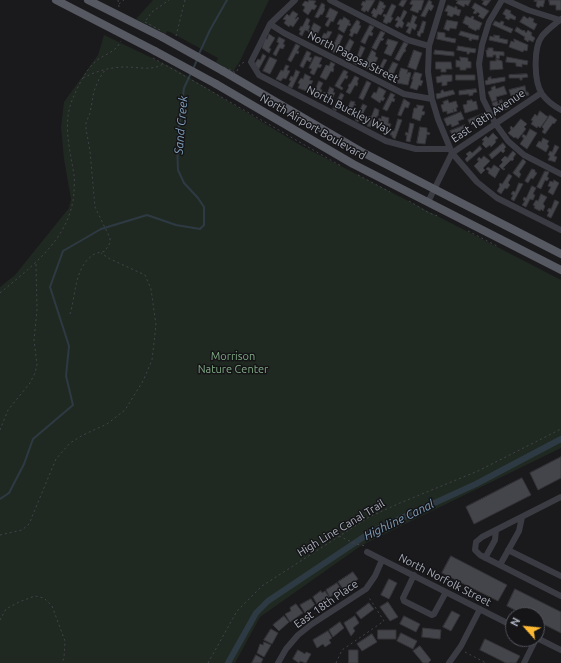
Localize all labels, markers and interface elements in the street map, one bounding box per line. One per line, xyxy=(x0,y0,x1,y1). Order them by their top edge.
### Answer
street label: North Pagosa Street xyxy=(305,28,401,86)
street label: North Buckley Way xyxy=(304,83,394,137)
street label: East 18th Avenue xyxy=(449,86,527,146)
street label: North Airport Boulevard xyxy=(258,91,368,163)
water label: Sand Creek xyxy=(171,95,191,155)
park label: Morrison Nature Center xyxy=(198,349,268,375)
street label: High Line Canal Trail xyxy=(295,497,387,559)
water label: Highline Canal xyxy=(362,497,436,543)
street label: North Norfolk Street xyxy=(396,551,494,609)
street label: East 18th Place xyxy=(291,577,361,631)
north arrow xyxy=(505,607,545,647)
text: N xyxy=(508,616,522,628)

